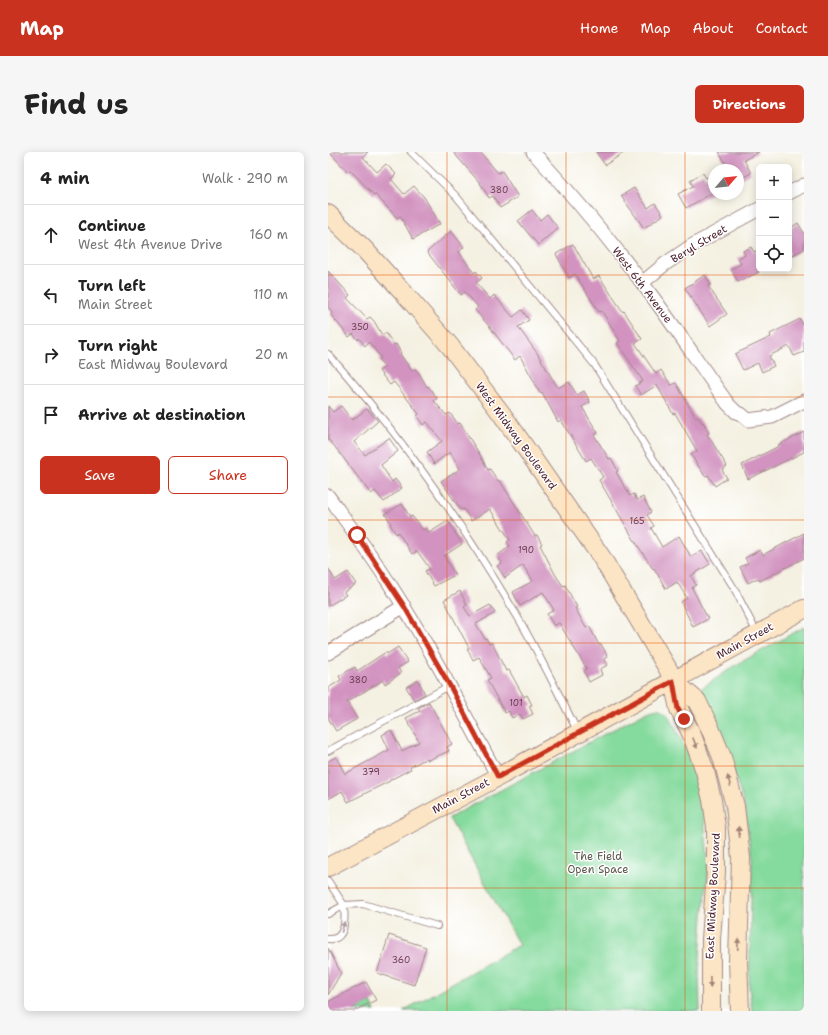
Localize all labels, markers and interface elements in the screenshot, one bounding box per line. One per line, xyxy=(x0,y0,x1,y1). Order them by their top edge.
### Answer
text: Map xyxy=(20,16,64,41)
text: Home xyxy=(580,19,619,37)
text: Map xyxy=(641,19,671,37)
text: About xyxy=(693,19,734,37)
text: Contact xyxy=(756,19,808,37)
text: Find us xyxy=(24,85,129,123)
button: Directions xyxy=(695,85,804,123)
north arrow xyxy=(708,164,744,200)
map controls xyxy=(756,164,792,272)
button: + xyxy=(756,164,792,200)
text: 4 min xyxy=(40,167,90,189)
text: Walk · 290 m xyxy=(202,170,288,187)
house number: 380 xyxy=(490,184,508,196)
button: − xyxy=(756,200,792,236)
text: Continue xyxy=(78,216,146,236)
street label: Beryl Street xyxy=(668,221,730,267)
icon: ahead xyxy=(40,224,62,246)
text: 160 m xyxy=(250,226,288,243)
text: West 4th Avenue Drive xyxy=(78,236,223,253)
button: locate xyxy=(756,236,792,272)
street label: West 6th Avenue xyxy=(608,244,676,326)
text: Turn left xyxy=(78,276,146,296)
icon: left xyxy=(40,284,62,306)
text: 110 m xyxy=(253,286,288,303)
text: Main Street xyxy=(78,296,153,313)
house number: 350 xyxy=(351,321,369,333)
text: Turn right xyxy=(78,336,158,356)
icon: right xyxy=(40,344,62,366)
text: 20 m xyxy=(255,346,288,363)
text: East Midway Boulevard xyxy=(78,356,228,373)
street label: West Midway Boulevard xyxy=(472,379,560,493)
icon: arrive xyxy=(40,404,62,426)
text: Arrive at destination xyxy=(78,405,246,425)
button: Save xyxy=(40,456,160,494)
button: Share xyxy=(168,456,288,494)
house number: 165 xyxy=(630,515,644,527)
route start xyxy=(348,526,366,544)
house number: 190 xyxy=(518,544,534,556)
street label: Main Street xyxy=(714,619,776,663)
house number: 380 xyxy=(349,674,367,686)
house number: 101 xyxy=(509,697,523,709)
route end xyxy=(675,710,693,728)
one-way arrow xyxy=(692,738,698,749)
house number: 379 xyxy=(362,766,380,778)
street label: Main Street xyxy=(430,774,493,817)
one-way arrow xyxy=(726,775,732,787)
one-way arrow xyxy=(736,826,742,838)
street label: East Midway Boulevard xyxy=(702,832,724,960)
park label: The Field Open Space xyxy=(567,849,629,877)
one-way arrow xyxy=(340,920,346,932)
one-way arrow xyxy=(735,938,742,950)
house number: 360 xyxy=(392,954,410,966)
one-way arrow xyxy=(707,976,713,989)

